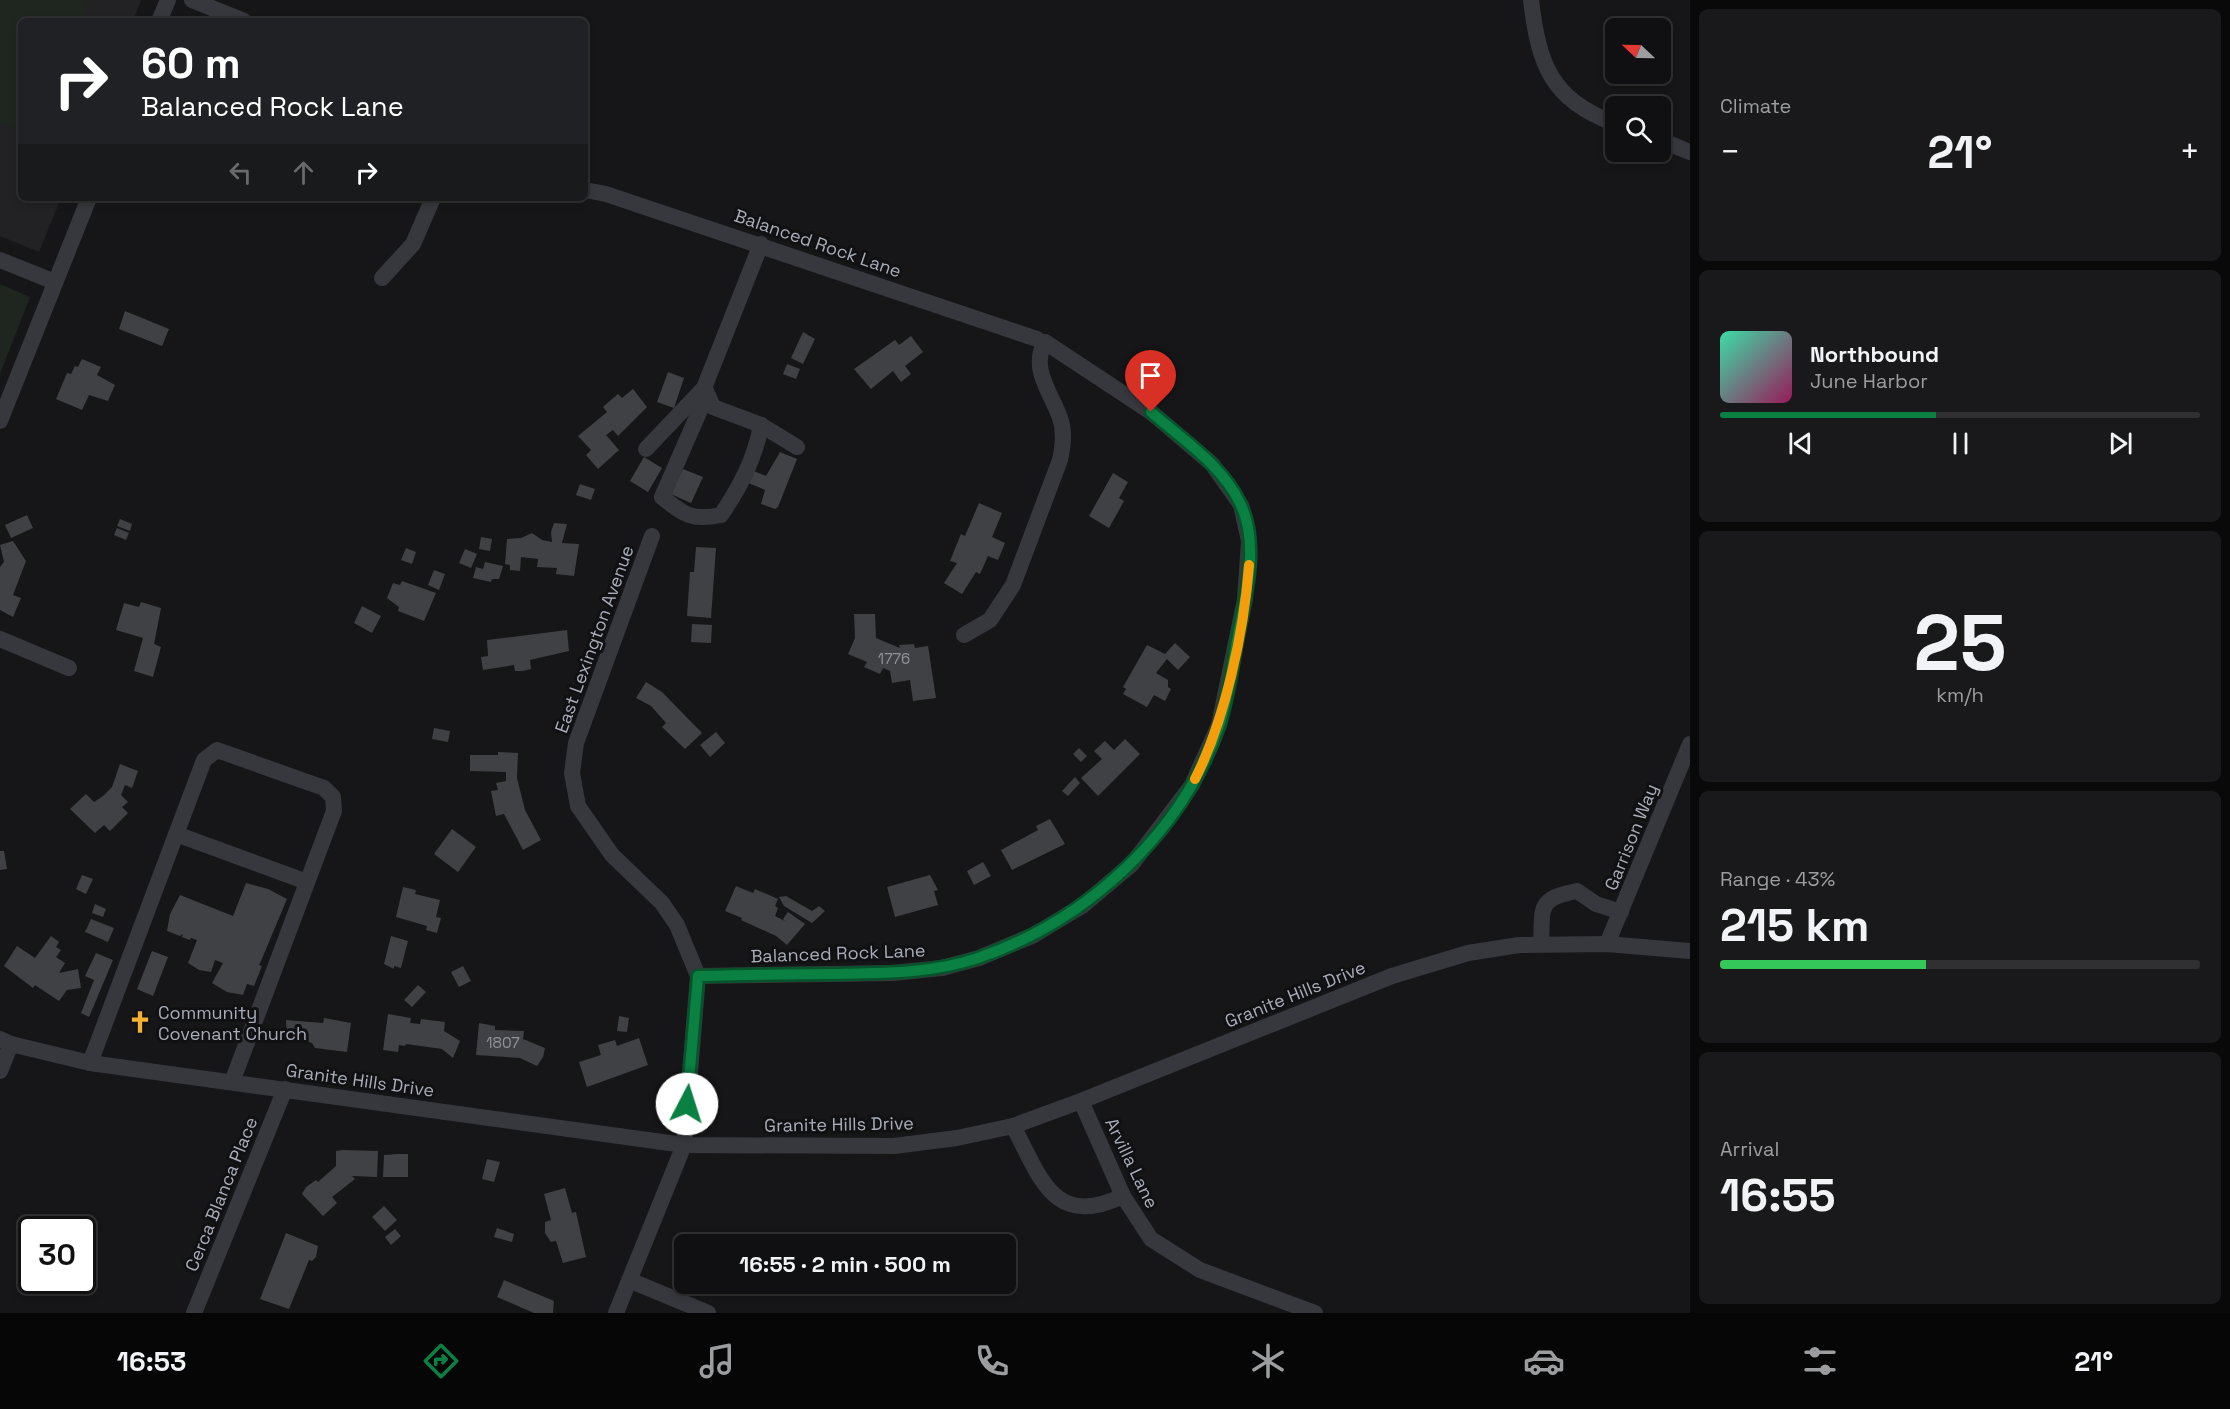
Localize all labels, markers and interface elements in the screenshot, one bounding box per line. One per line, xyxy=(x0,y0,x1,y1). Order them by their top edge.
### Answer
north arrow xyxy=(1605,18,1671,84)
map controls xyxy=(1605,18,1671,162)
text: 60 m xyxy=(141,37,241,90)
icon: right xyxy=(42,42,120,120)
text: Balanced Rock Lane xyxy=(141,89,404,124)
text: Climate xyxy=(1720,93,1791,119)
button: search xyxy=(1605,96,1671,162)
text: 21° xyxy=(1928,124,1992,181)
text: − xyxy=(1720,131,1740,173)
text: + xyxy=(2180,131,2200,173)
icon: left xyxy=(224,156,257,189)
icon: ahead xyxy=(287,156,320,189)
icon: right xyxy=(350,156,383,189)
street label: Balanced Rock Lane xyxy=(731,204,905,282)
text: Northbound xyxy=(1810,340,1939,368)
pin xyxy=(1125,350,1176,412)
icon: arrive xyxy=(1134,359,1167,392)
text: June Harbor xyxy=(1810,368,1928,394)
icon: previous xyxy=(1784,427,1817,460)
icon: pause xyxy=(1944,427,1977,460)
icon: next xyxy=(2104,427,2137,460)
street label: East Lexington Avenue xyxy=(549,542,639,736)
text: 25 xyxy=(1913,593,2007,693)
house number: 1776 xyxy=(878,649,910,668)
text: km/h xyxy=(1936,682,1984,708)
street label: Garrison Way xyxy=(1599,780,1663,894)
text: Range · 43% xyxy=(1720,866,1835,892)
text: 215 km xyxy=(1720,897,1869,954)
street label: Balanced Rock Lane xyxy=(750,938,926,968)
street label: Granite Hills Drive xyxy=(1221,955,1369,1033)
place label: Community Covenant Church xyxy=(158,1001,307,1045)
church icon: Community Covenant Church xyxy=(127,1009,153,1035)
house number: 1807 xyxy=(486,1033,520,1052)
street label: Granite Hills Drive xyxy=(284,1058,436,1102)
position arrow xyxy=(655,1072,719,1136)
street label: Granite Hills Drive xyxy=(764,1111,914,1137)
street label: Cerca Blanca Place xyxy=(180,1113,262,1275)
street label: Arvilla Lane xyxy=(1100,1114,1164,1212)
text: Arrival xyxy=(1720,1136,1779,1162)
text: 16:55 xyxy=(1720,1167,1836,1224)
speed limit sign: 30 xyxy=(18,1216,96,1294)
text: 16:55 · 2 min · 500 m xyxy=(739,1250,951,1278)
icon: directions xyxy=(420,1340,462,1382)
icon: music xyxy=(696,1340,738,1382)
icon: phone xyxy=(971,1340,1013,1382)
icon: climate xyxy=(1247,1340,1289,1382)
icon: car xyxy=(1523,1340,1565,1382)
icon: filters xyxy=(1799,1340,1841,1382)
text: 16:53 xyxy=(117,1344,186,1379)
text: 21° xyxy=(2074,1344,2113,1379)

